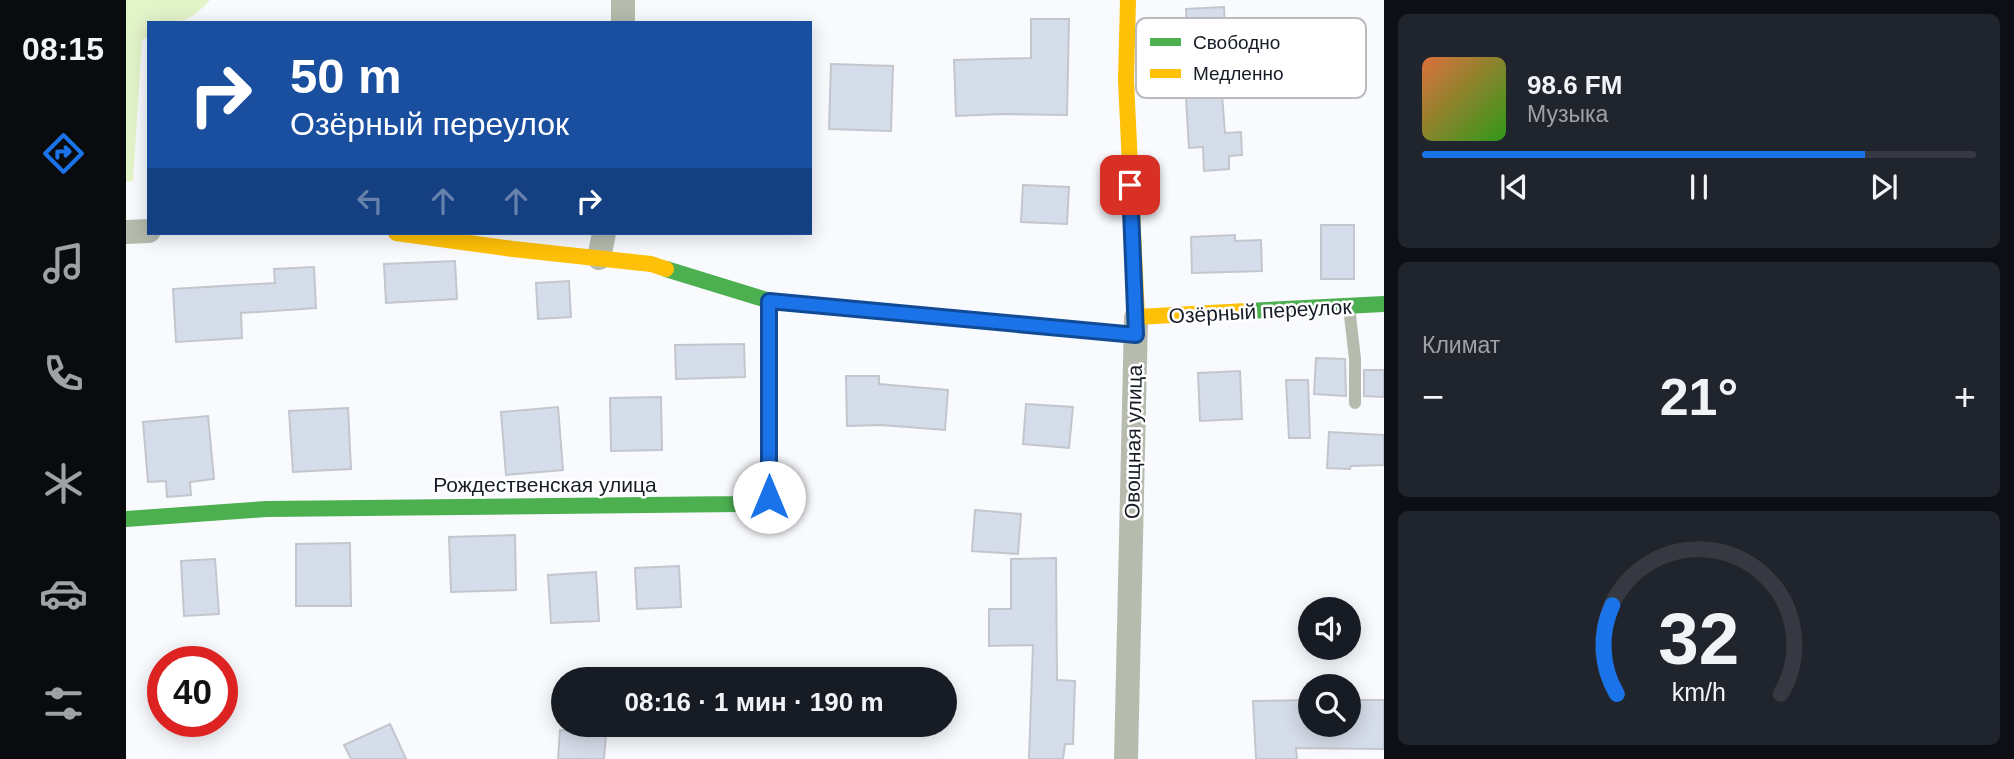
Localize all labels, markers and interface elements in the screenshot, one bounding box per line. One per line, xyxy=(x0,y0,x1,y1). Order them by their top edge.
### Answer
legend xyxy=(1136,18,1366,98)
text: 08:15 xyxy=(22,31,104,67)
text: Свободно xyxy=(1193,32,1280,53)
icon: right xyxy=(175,49,266,140)
text: 50 m xyxy=(290,49,402,103)
text: Медленно xyxy=(1193,63,1283,84)
text: 98.6 FM xyxy=(1527,70,1622,100)
text: Музыка xyxy=(1527,101,1608,127)
text: Озёрный переулок xyxy=(290,106,569,142)
icon: directions xyxy=(39,129,88,178)
pin xyxy=(1100,155,1160,215)
icon: arrive xyxy=(1111,166,1149,204)
icon: previous xyxy=(1495,168,1533,206)
icon: pause xyxy=(1680,168,1718,206)
icon: next xyxy=(1865,168,1903,206)
icon: left xyxy=(351,182,389,220)
icon: ahead xyxy=(424,182,462,220)
icon: ahead xyxy=(497,182,535,220)
icon: right xyxy=(570,182,608,220)
icon: music xyxy=(39,239,88,288)
street label: Озёрный переулок xyxy=(1168,295,1353,327)
text: Климат xyxy=(1422,332,1500,358)
icon: phone xyxy=(39,349,88,398)
street label: Овощная улица xyxy=(1120,364,1146,519)
text: 21° xyxy=(1660,368,1738,426)
text: − xyxy=(1422,376,1444,418)
text: + xyxy=(1954,376,1976,418)
icon: climate xyxy=(39,459,88,508)
position arrow xyxy=(732,460,806,534)
street label: Рождественская улица xyxy=(433,473,657,496)
icon: car xyxy=(39,569,88,618)
map controls xyxy=(1298,597,1361,737)
button: sound xyxy=(1298,597,1361,660)
text: 32 xyxy=(1659,598,1739,679)
speed limit sign: 40 xyxy=(147,646,238,737)
button: search xyxy=(1298,674,1361,737)
text: km/h xyxy=(1672,678,1726,706)
icon: filters xyxy=(39,679,88,728)
text: 08:16 · 1 мин · 190 m xyxy=(624,687,884,717)

